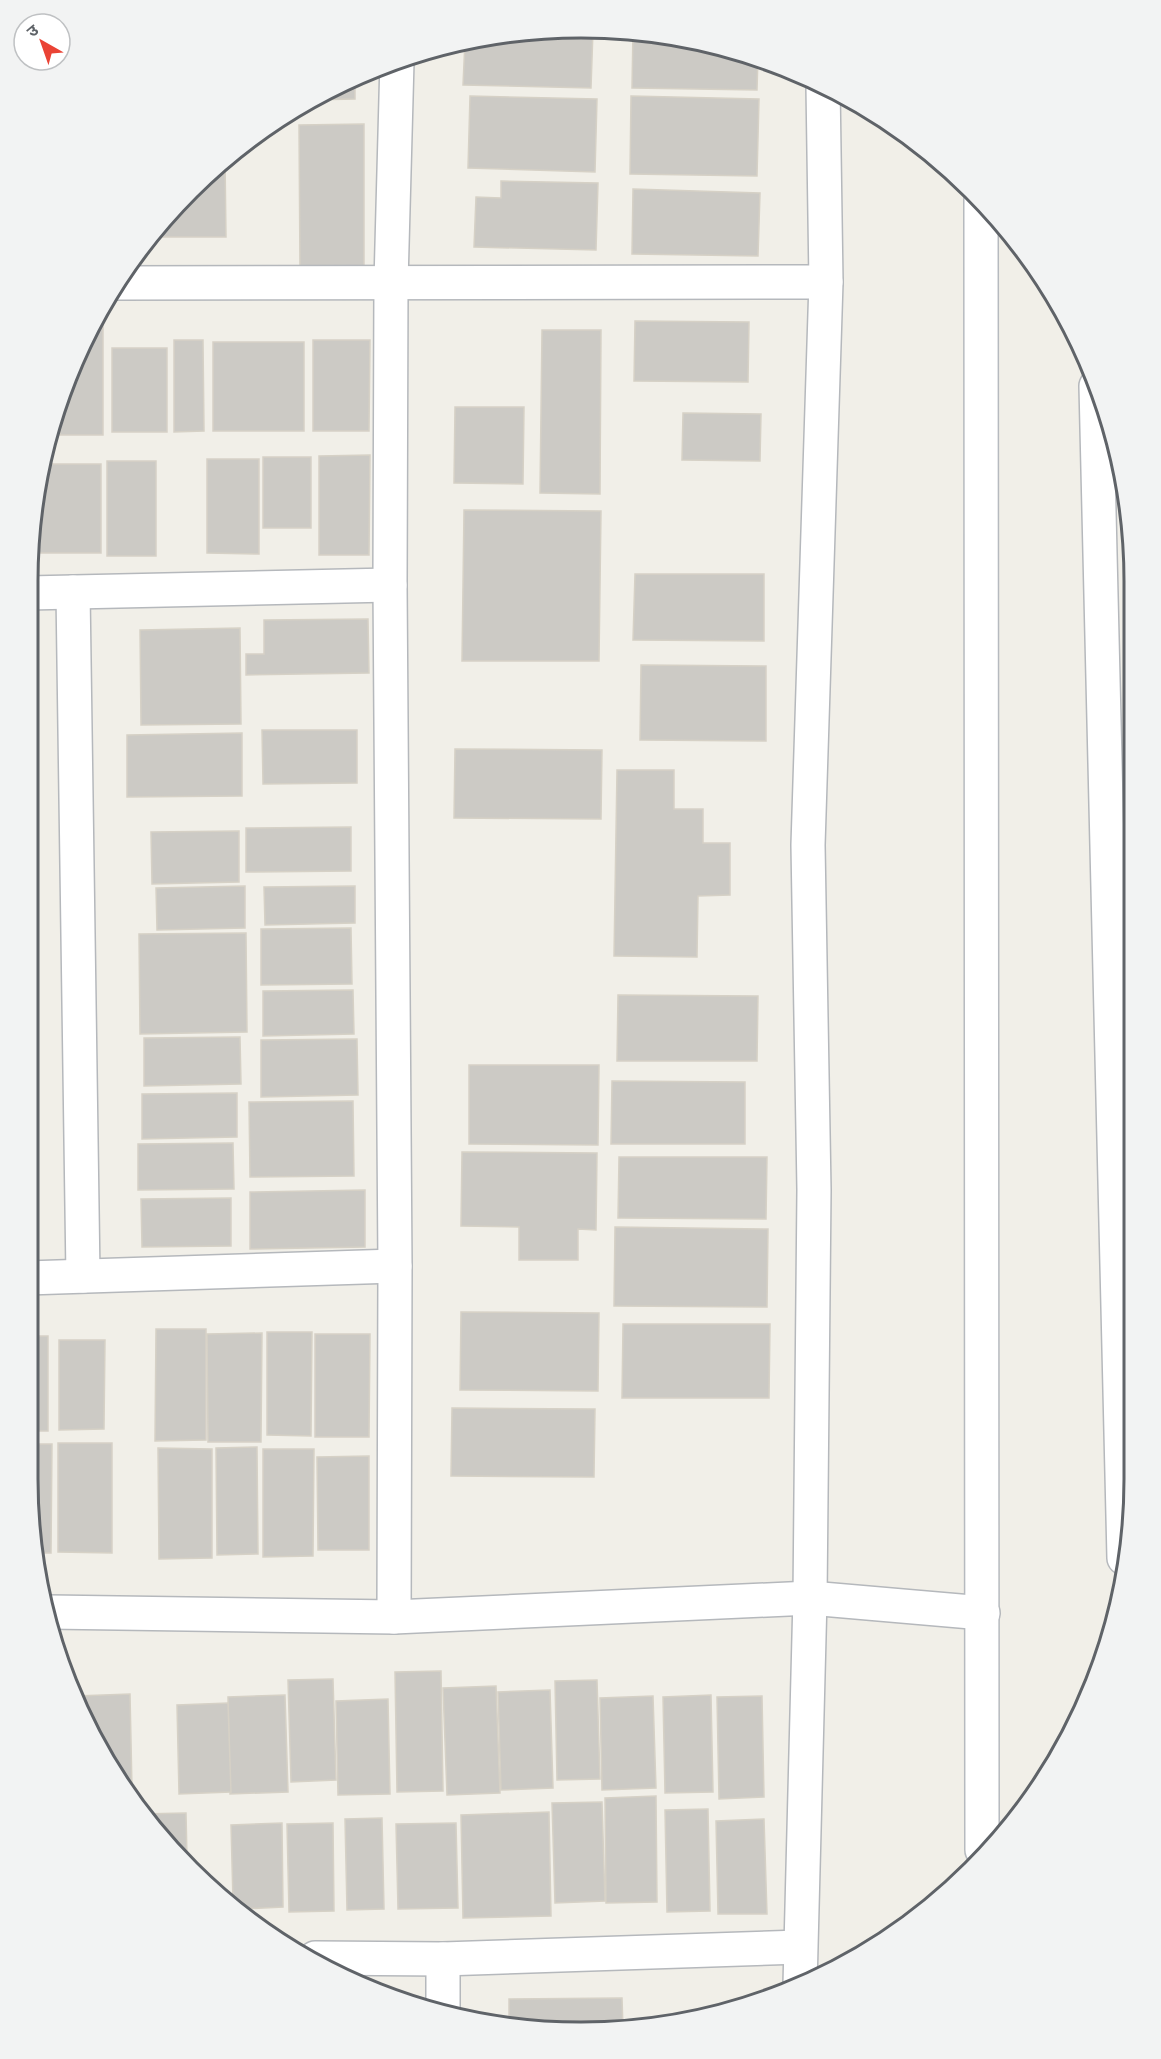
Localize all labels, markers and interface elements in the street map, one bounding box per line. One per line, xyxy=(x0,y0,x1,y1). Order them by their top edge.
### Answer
north arrow xyxy=(12,12,72,72)
text: उ xyxy=(22,19,43,42)

